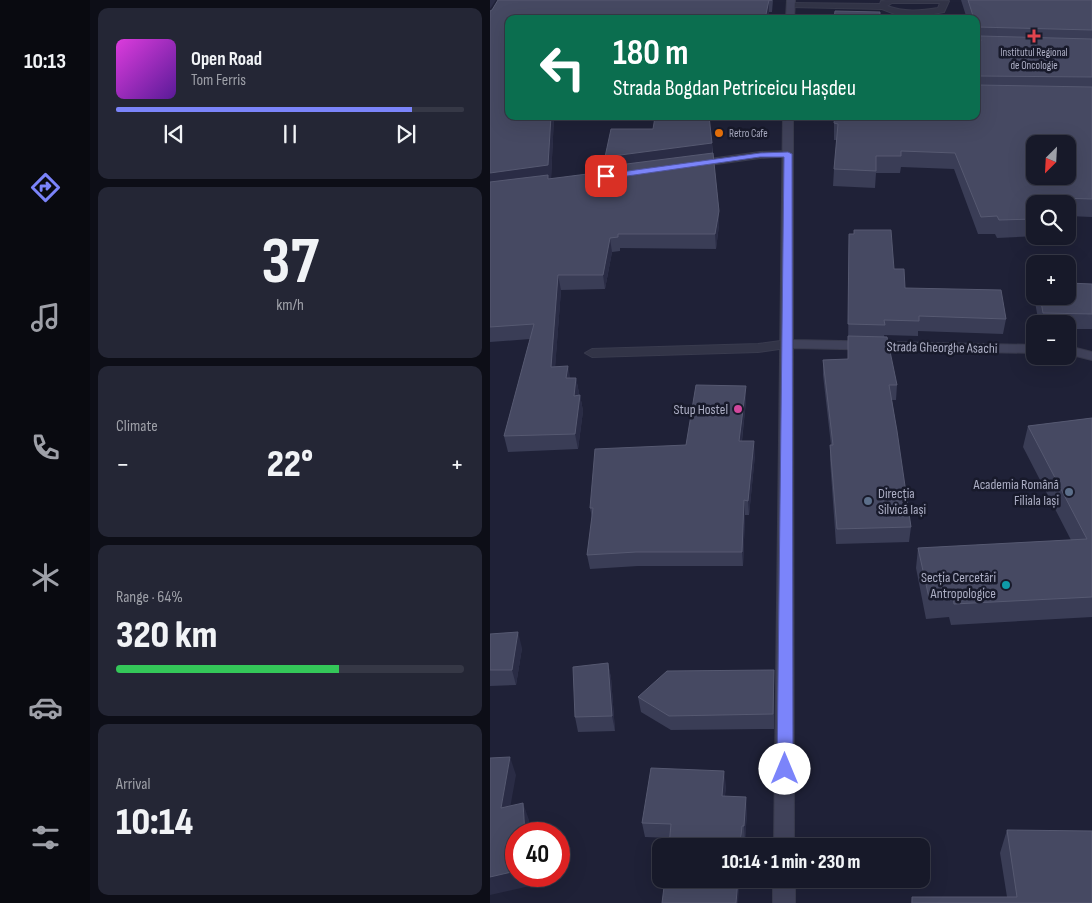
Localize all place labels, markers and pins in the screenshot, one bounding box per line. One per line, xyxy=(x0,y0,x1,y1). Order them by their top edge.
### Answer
marker: Institutul Regional de Oncologie xyxy=(1027,29,1041,43)
place label: Institutul Regional de Oncologie xyxy=(1000,46,1068,72)
marker: Retro Cafe xyxy=(713,127,725,139)
place label: Retro Cafe xyxy=(729,127,768,140)
pin xyxy=(585,155,627,197)
place label: Stup Hostel xyxy=(674,401,728,418)
marker: Stup Hostel xyxy=(732,403,744,415)
place label: Academia Română Filiala Iași xyxy=(972,476,1059,509)
place label: Direcția Silvică Iași xyxy=(878,485,926,518)
marker: Academia Română Filiala Iași xyxy=(1063,486,1075,498)
marker: Direcția Silvică Iași xyxy=(862,495,874,507)
place label: Secția Cercetări Antropologice xyxy=(921,569,996,602)
marker: Secția Cercetări Antropologice xyxy=(1000,579,1012,591)

